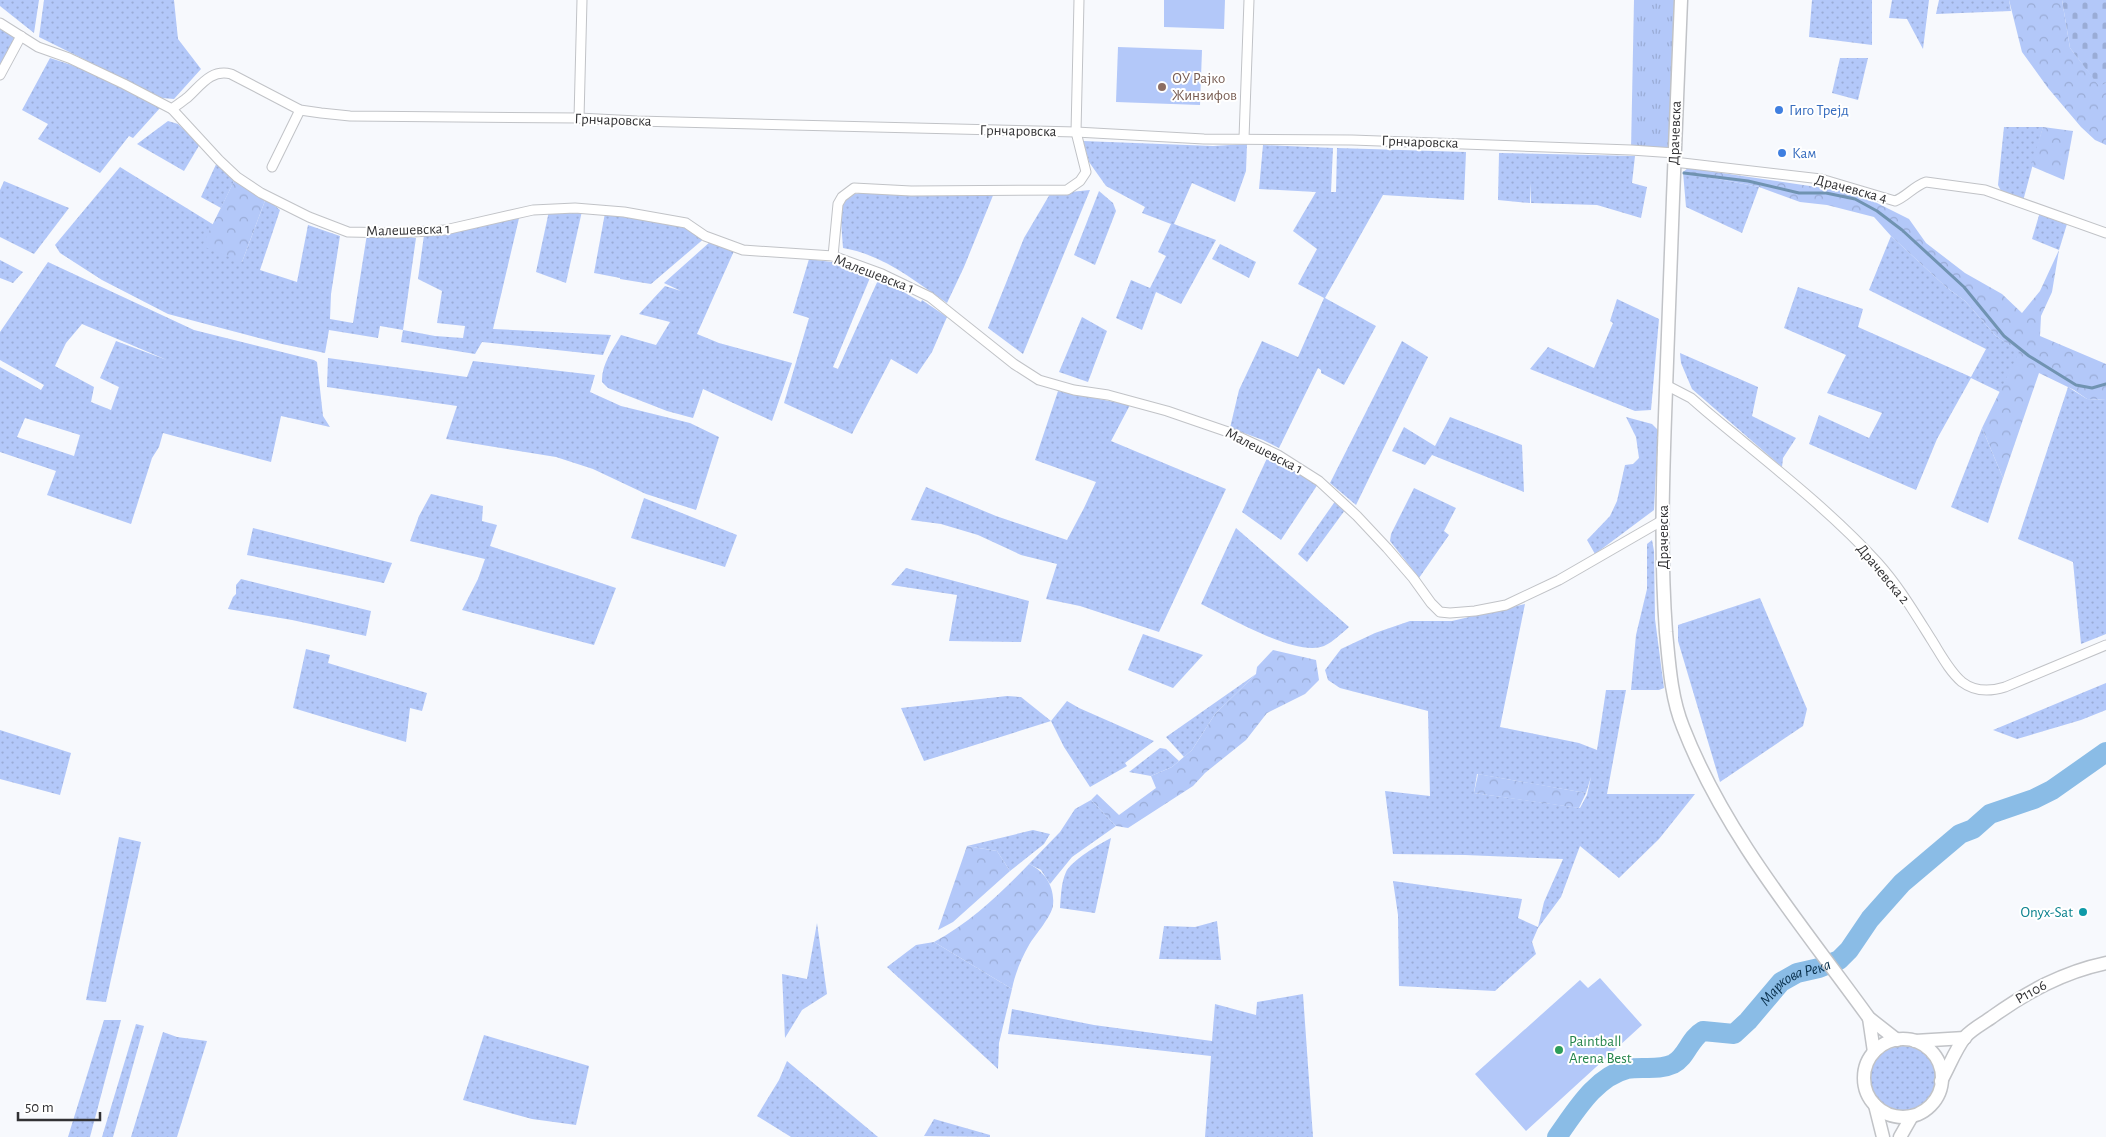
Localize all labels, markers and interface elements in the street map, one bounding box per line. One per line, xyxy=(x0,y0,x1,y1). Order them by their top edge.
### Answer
place label: ОУ Рајко Жинзифов xyxy=(1172,71,1237,103)
marker: ОУ Рајко Жинзифов xyxy=(1156,81,1168,93)
street label: Драчевска xyxy=(1666,100,1684,165)
place label: Гиго Трејд xyxy=(1789,103,1849,118)
marker: Гиго Трејд xyxy=(1773,104,1785,116)
street label: Грнчаровска xyxy=(574,111,652,129)
street label: Грнчаровска xyxy=(979,123,1057,139)
street label: Грнчаровска xyxy=(1381,133,1459,151)
place label: Кам xyxy=(1792,146,1817,161)
marker: Кам xyxy=(1776,147,1788,159)
street label: Драчевска 4 xyxy=(1813,172,1889,206)
street label: Малешевска 1 xyxy=(366,221,450,239)
street label: Малешевска 1 xyxy=(832,252,916,296)
street label: Малешевска 1 xyxy=(1223,425,1305,477)
street label: Драчевска xyxy=(1656,505,1671,569)
street label: Драчевска 2 xyxy=(1854,541,1913,607)
place label: Onyx-Sat xyxy=(2020,905,2073,920)
marker: Onyx-Sat xyxy=(2077,906,2089,918)
water label: Маркова Река xyxy=(1757,956,1833,1009)
street label: P1106 xyxy=(2013,977,2049,1007)
place label: Paintball Arena Best xyxy=(1569,1034,1632,1066)
marker: Paintball Arena Best xyxy=(1553,1044,1565,1056)
scale bar xyxy=(18,1090,100,1122)
text: 50 m xyxy=(25,1100,54,1115)

